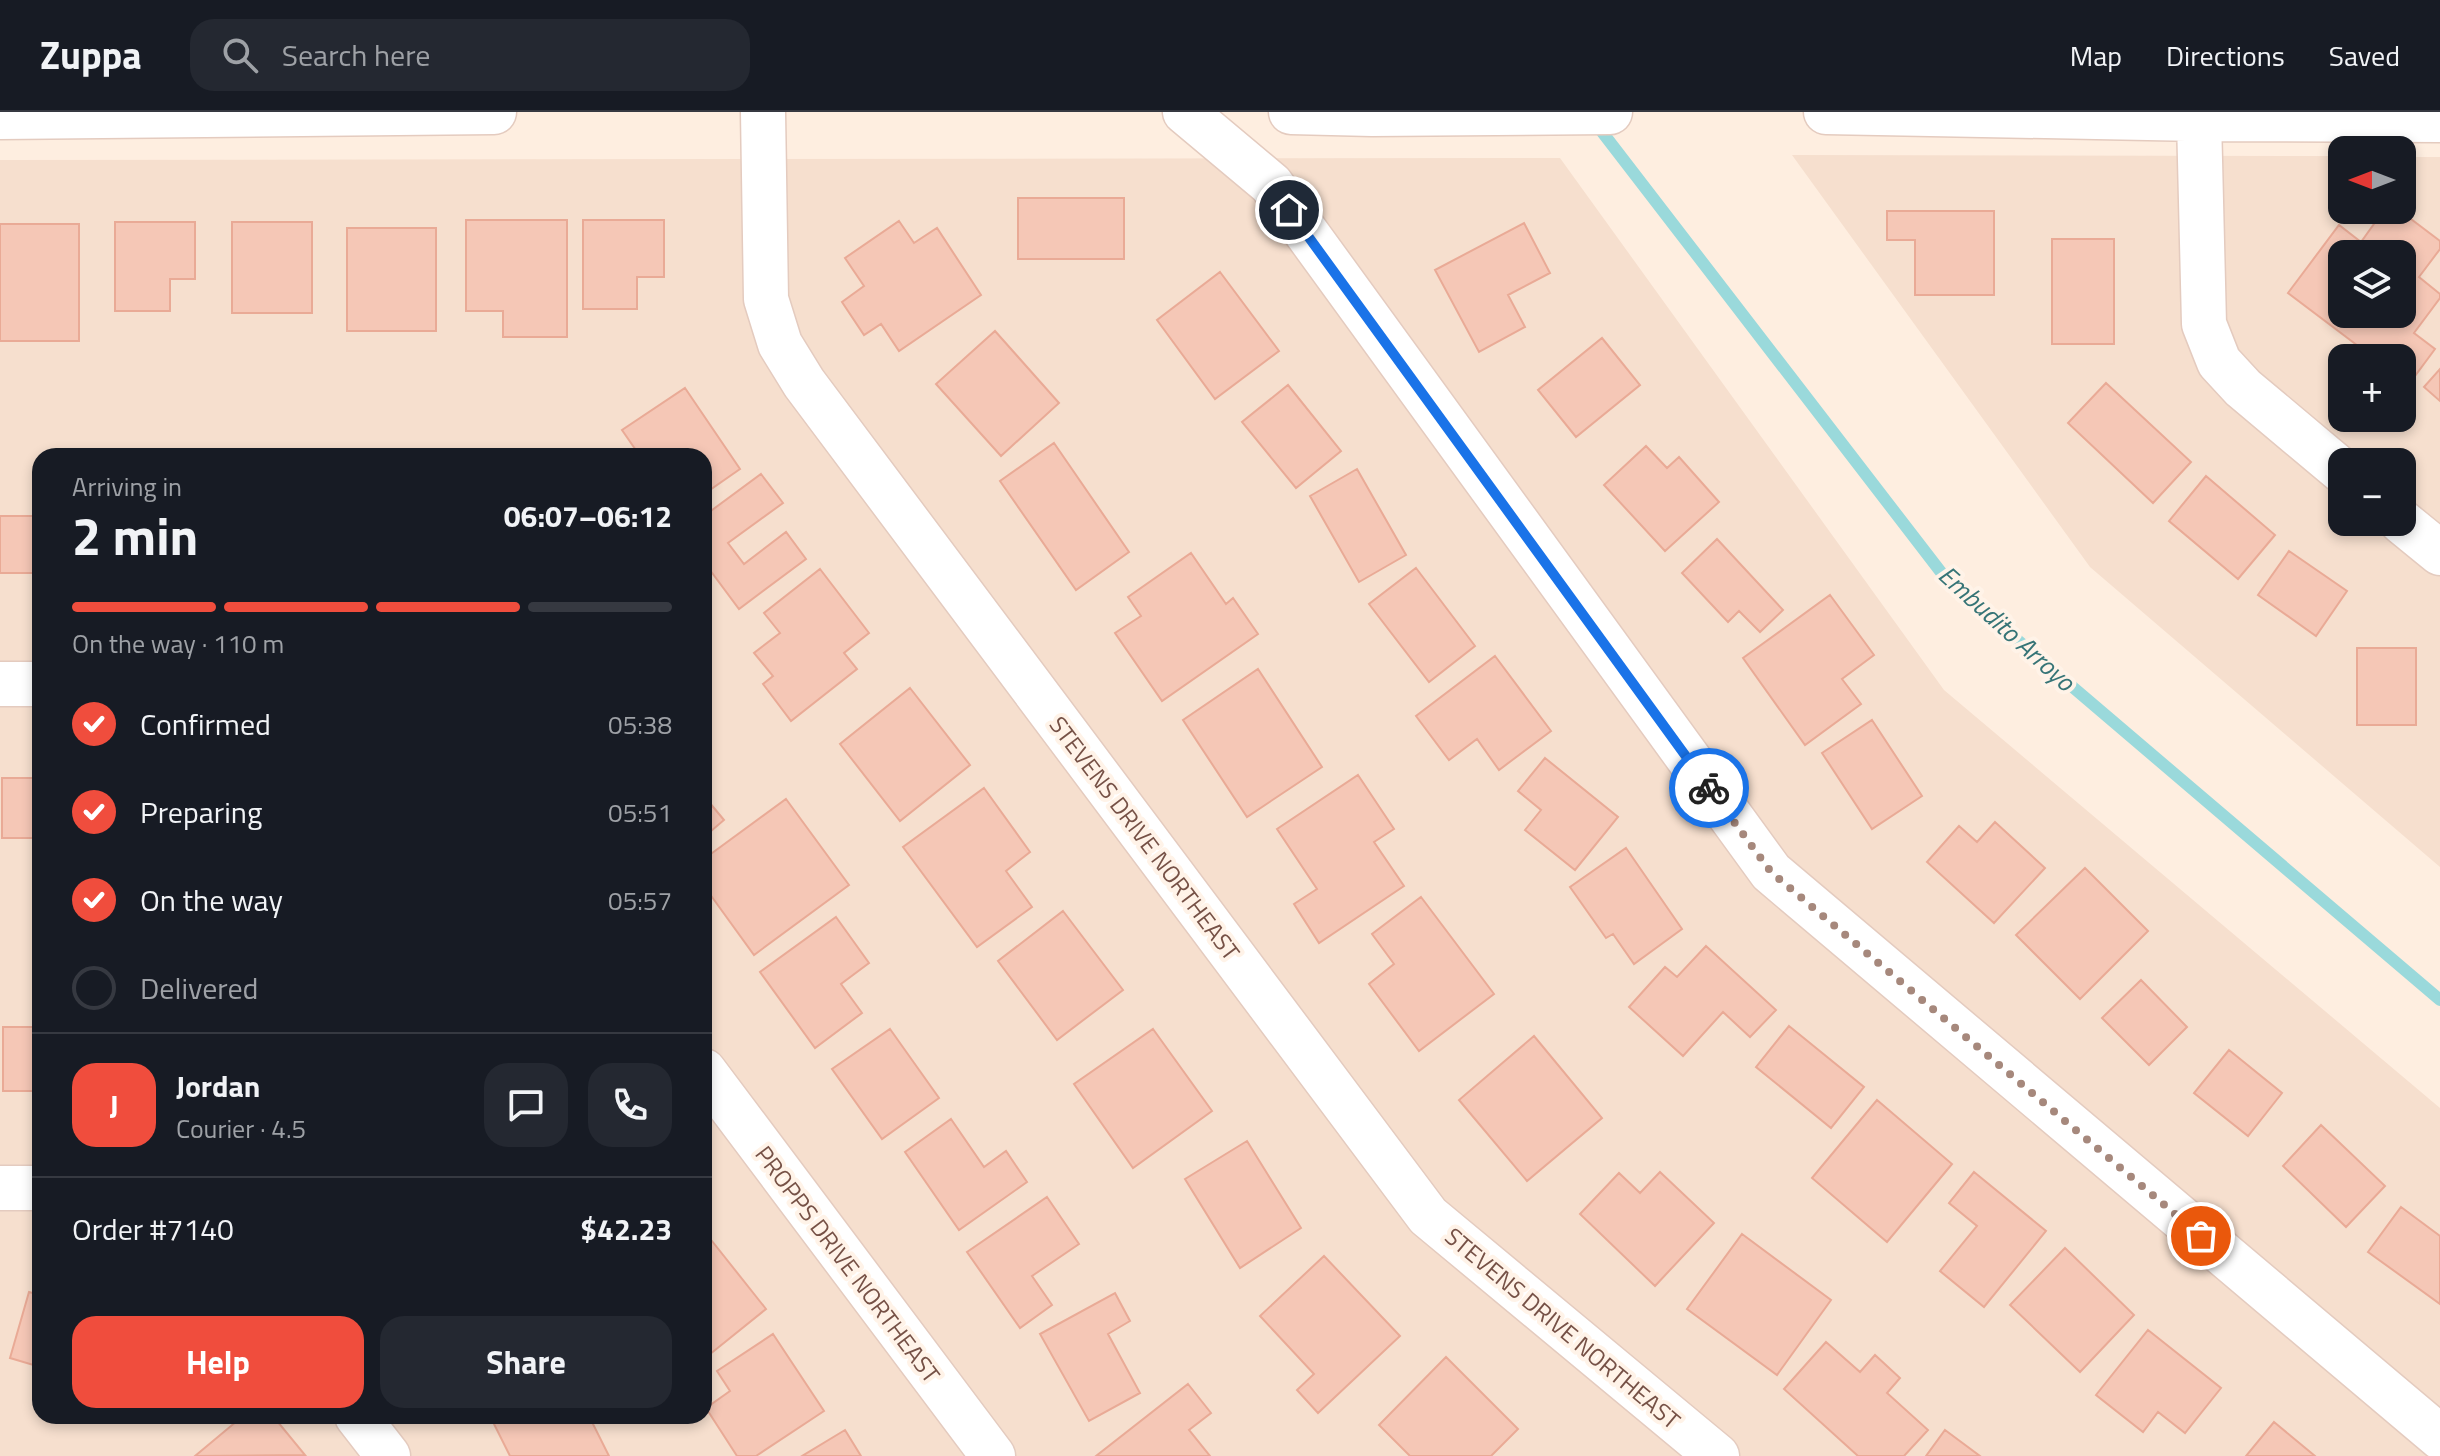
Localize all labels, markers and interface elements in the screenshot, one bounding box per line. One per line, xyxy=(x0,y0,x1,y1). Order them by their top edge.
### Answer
search box xyxy=(190,19,750,91)
text: Zuppa xyxy=(40,26,142,84)
text: Search here xyxy=(282,32,431,78)
icon: search xyxy=(218,33,262,77)
text: Map xyxy=(2070,34,2122,77)
text: Directions xyxy=(2166,34,2285,77)
text: Saved xyxy=(2329,34,2400,77)
north arrow xyxy=(2328,136,2416,224)
map controls xyxy=(2328,136,2416,536)
pin xyxy=(1255,176,1323,244)
icon: home xyxy=(1267,188,1311,232)
button: layers xyxy=(2328,240,2416,328)
button: + xyxy=(2328,344,2416,432)
button: − xyxy=(2328,448,2416,536)
text: Arriving in xyxy=(72,467,182,506)
text: 06:07–06:12 xyxy=(504,493,672,539)
text: 2 min xyxy=(72,496,198,575)
water label: Embudito Arroyo xyxy=(1930,556,2085,701)
text: On the way · 110 m xyxy=(72,624,284,663)
text: Confirmed xyxy=(140,701,271,747)
icon: check xyxy=(72,702,116,746)
text: 05:38 xyxy=(608,705,672,744)
street label: STEVENS DRIVE NORTHEAST xyxy=(1041,708,1249,968)
courier xyxy=(1669,748,1749,828)
icon: bike xyxy=(1687,766,1731,810)
text: Preparing xyxy=(140,789,262,835)
icon: check xyxy=(72,790,116,834)
text: 05:51 xyxy=(608,793,672,832)
text: On the way xyxy=(140,877,283,923)
icon: check xyxy=(72,878,116,922)
text: 05:57 xyxy=(608,881,672,920)
text: Delivered xyxy=(140,965,258,1011)
text: Jordan xyxy=(176,1063,260,1109)
button: chat xyxy=(484,1063,568,1147)
button: phone xyxy=(588,1063,672,1147)
text: J xyxy=(109,1082,119,1128)
text: Courier · 4.5 xyxy=(176,1109,306,1148)
street label: PROPPS DRIVE NORTHEAST xyxy=(747,1138,949,1390)
pin xyxy=(2167,1202,2235,1270)
text: Order #7140 xyxy=(72,1206,234,1252)
text: $42.23 xyxy=(580,1206,672,1252)
icon: bag xyxy=(2179,1214,2223,1258)
street label: STEVENS DRIVE NORTHEAST xyxy=(1437,1218,1689,1438)
button: Help xyxy=(72,1316,364,1408)
button: Share xyxy=(380,1316,672,1408)

